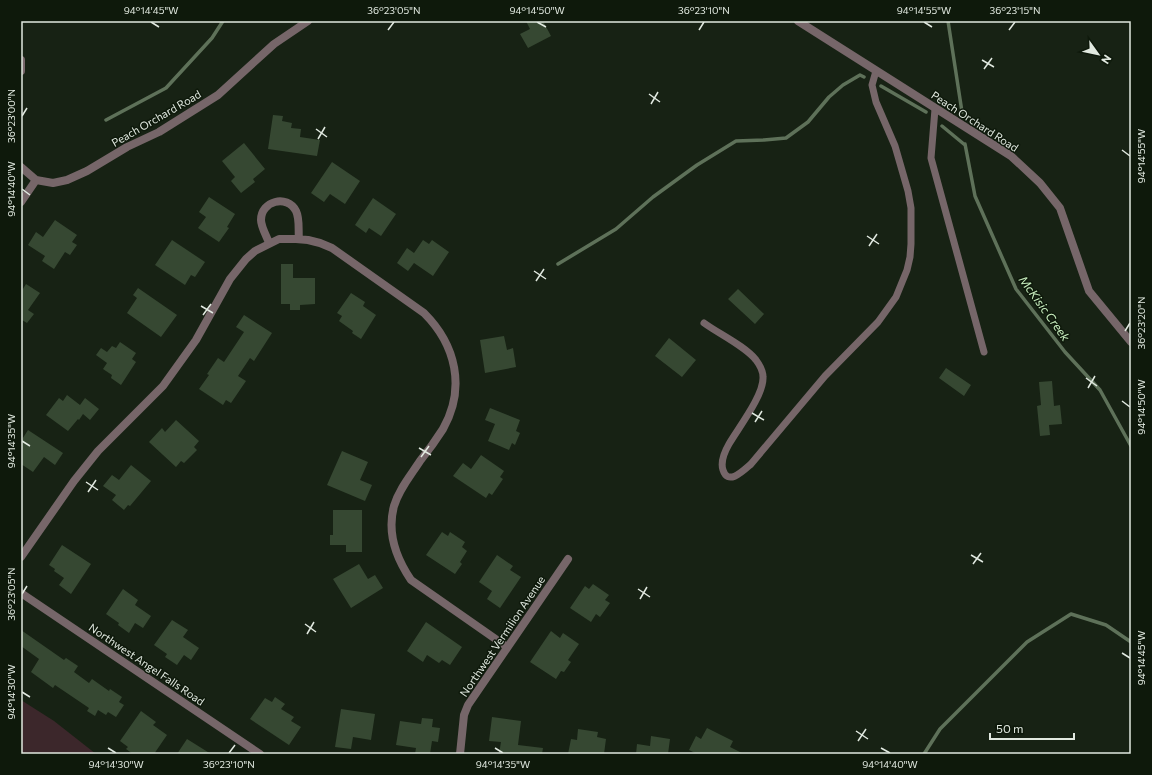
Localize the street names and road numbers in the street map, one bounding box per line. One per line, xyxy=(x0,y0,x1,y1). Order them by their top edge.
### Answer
street label: Peach Orchard Road xyxy=(109,87,203,149)
street label: Peach Orchard Road xyxy=(929,88,1021,154)
street label: Northwest Vermilion Avenue xyxy=(457,573,547,699)
street label: Northwest Angel Falls Road xyxy=(87,620,207,708)

